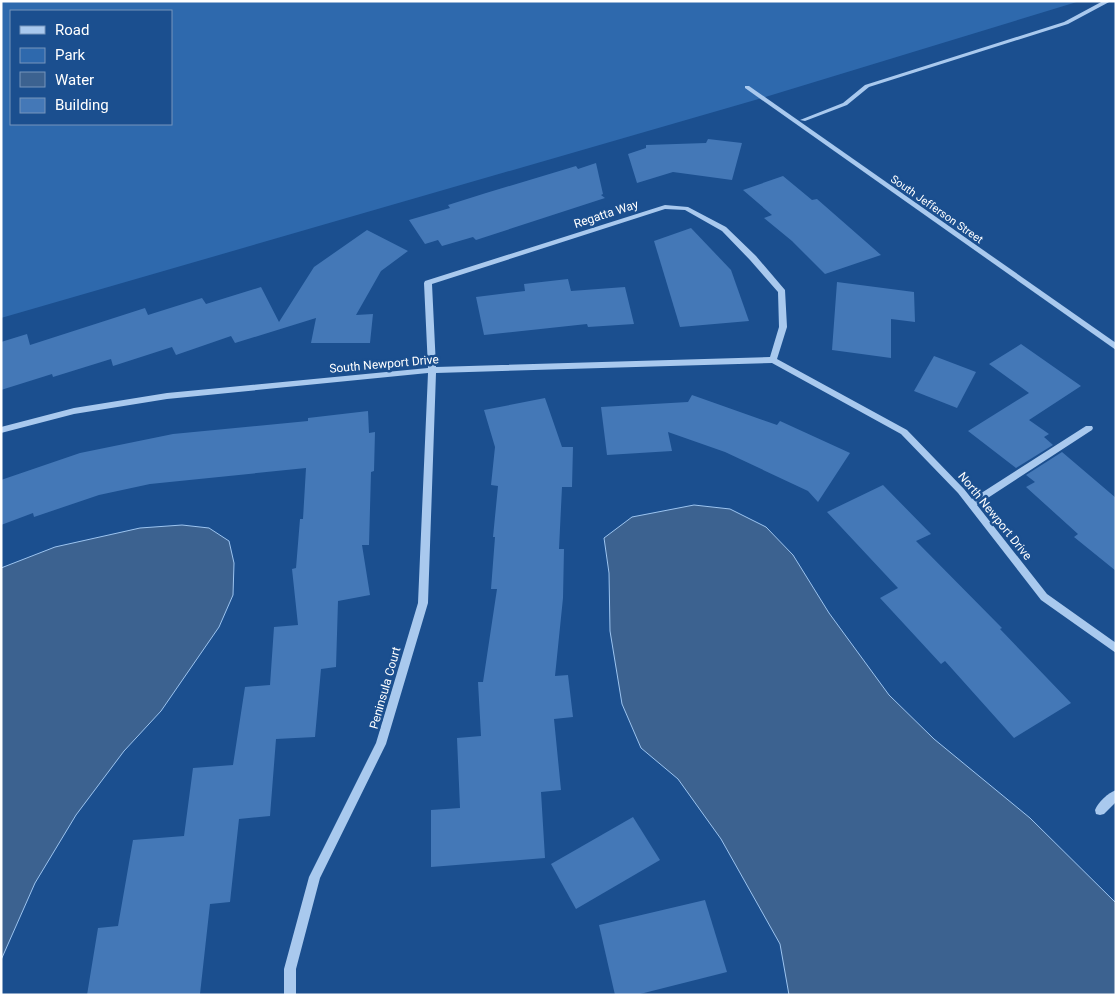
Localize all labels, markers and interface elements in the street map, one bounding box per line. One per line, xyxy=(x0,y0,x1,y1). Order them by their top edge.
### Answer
legend xyxy=(10,10,172,125)
text: Road xyxy=(55,21,89,39)
text: Park xyxy=(55,46,86,64)
text: Water xyxy=(55,71,94,89)
text: Building xyxy=(55,96,109,114)
street label: South Jefferson Street xyxy=(888,173,986,247)
street label: Regatta Way xyxy=(572,197,640,231)
street label: South Newport Drive xyxy=(329,352,439,376)
street label: North Newport Drive xyxy=(955,469,1035,563)
street label: Peninsula Court xyxy=(367,645,403,731)

